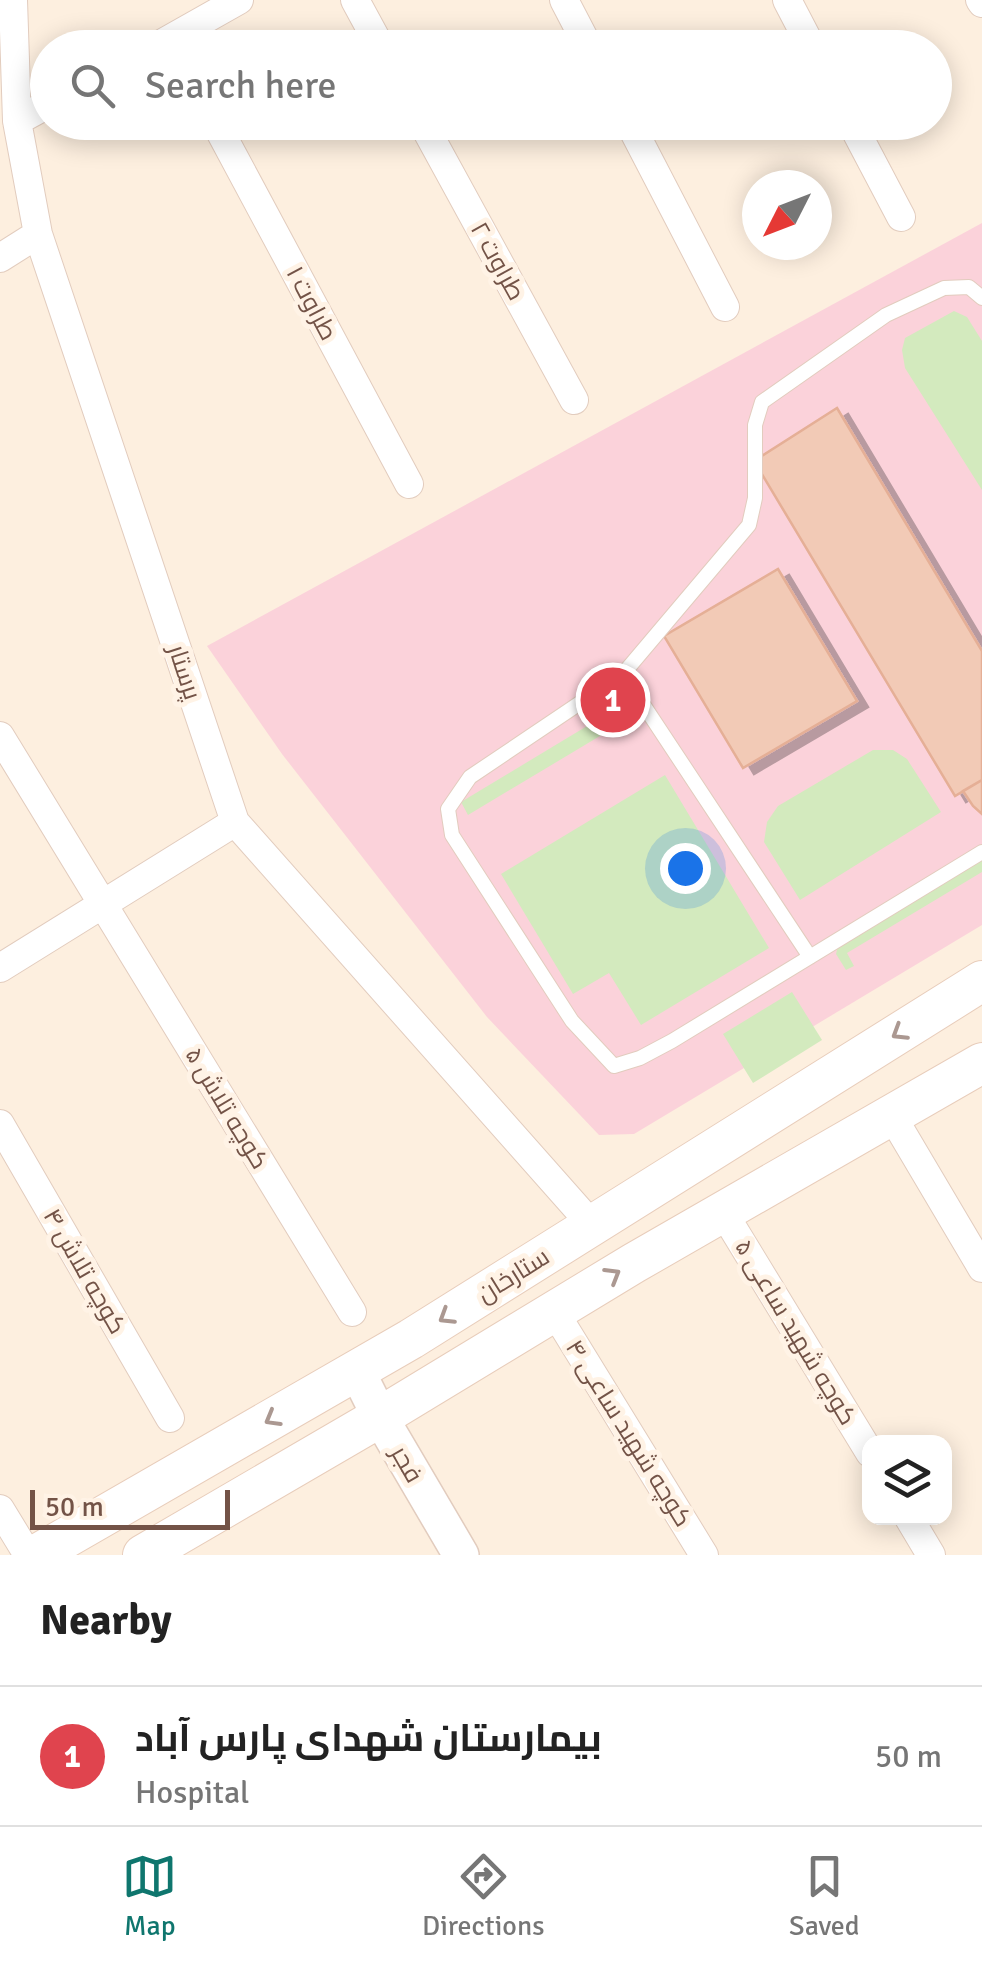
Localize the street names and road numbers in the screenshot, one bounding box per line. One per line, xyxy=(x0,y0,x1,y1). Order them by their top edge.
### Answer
street label: طراوت ۲ xyxy=(464,216,532,306)
street label: طراوت ۱ xyxy=(280,261,344,345)
street label: پرستار xyxy=(160,639,209,704)
street label: کوچه تلاش ۵ xyxy=(178,1041,276,1175)
street label: کوچه تلاش ۴ xyxy=(36,1203,133,1340)
street label: کوچه شهید ساعی ۵ xyxy=(727,1233,864,1431)
street label: ستارخان xyxy=(471,1241,555,1309)
street label: کوچه شهید ساعی ۴ xyxy=(558,1334,699,1533)
street label: فجر xyxy=(383,1438,430,1488)

